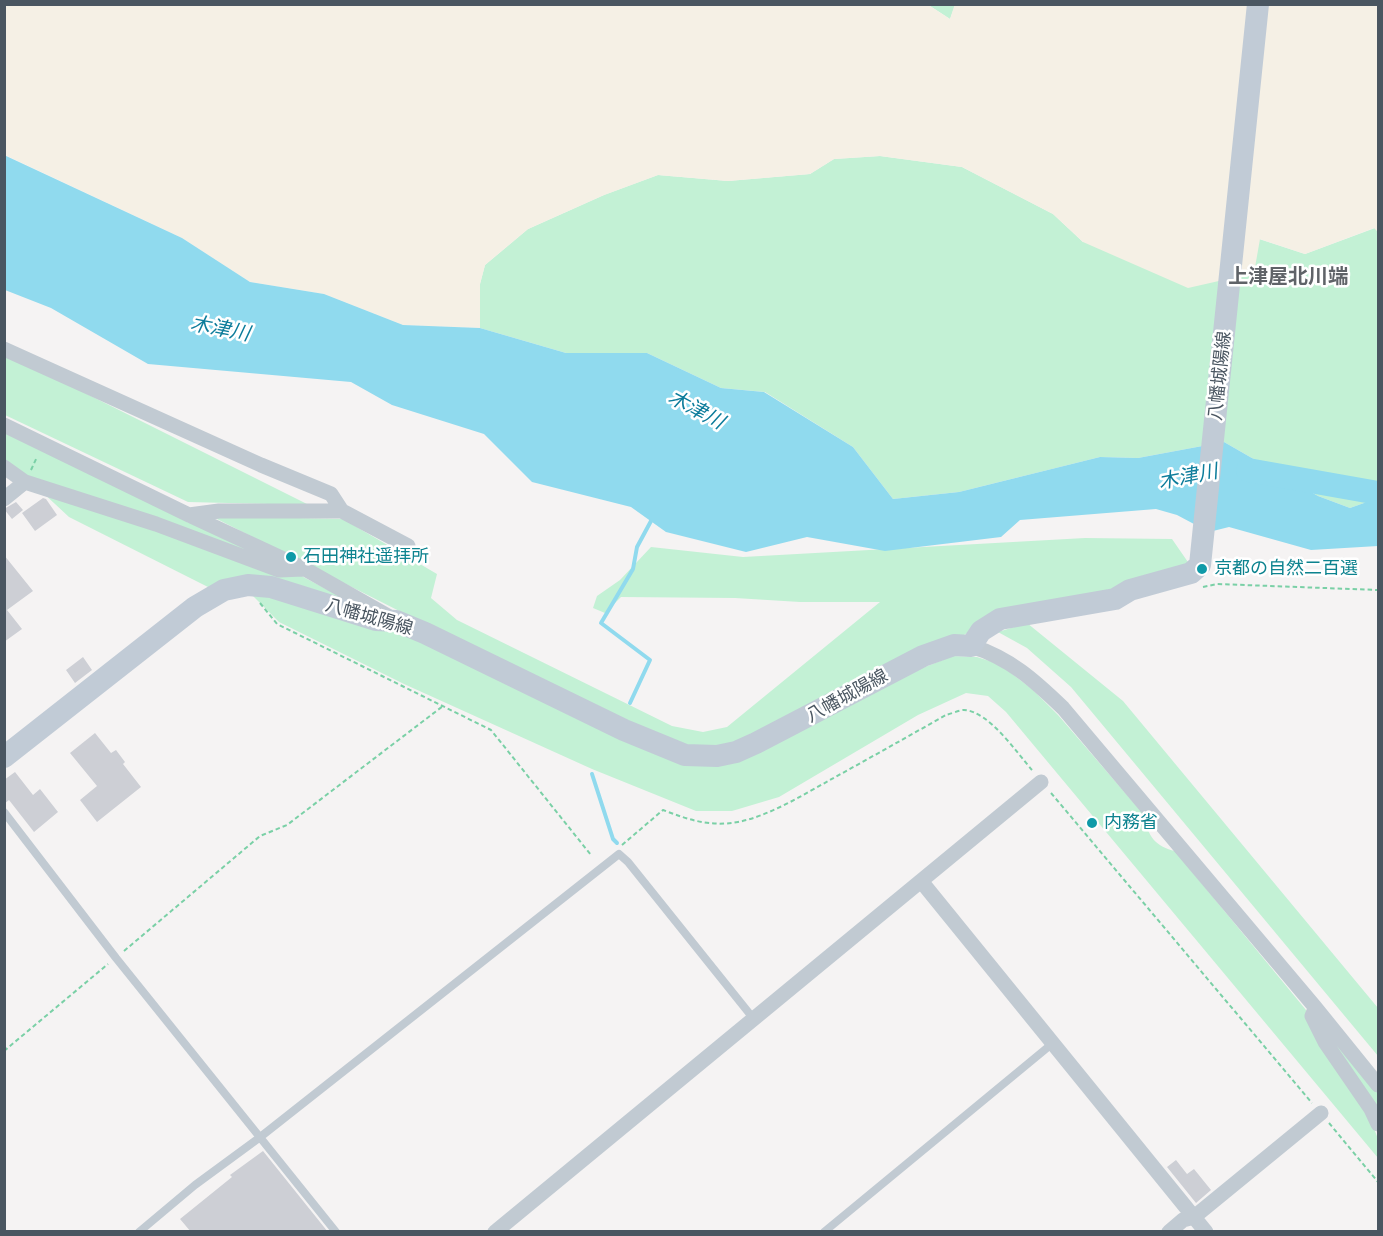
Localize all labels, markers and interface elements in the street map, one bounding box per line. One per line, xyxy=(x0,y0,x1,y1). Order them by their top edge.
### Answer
district label: 上津屋北川端 xyxy=(1228,265,1348,289)
water label: 木津川 xyxy=(188,311,252,347)
street label: 八幡城陽線 xyxy=(1205,330,1235,422)
water label: 木津川 xyxy=(664,385,728,435)
water label: 木津川 xyxy=(1156,459,1220,495)
place label: 石田神社遥拝所 xyxy=(303,546,429,568)
marker: 石田神社遥拝所 xyxy=(284,550,298,564)
place label: 京都の自然二百選 xyxy=(1214,558,1358,580)
marker: 京都の自然二百選 xyxy=(1195,562,1209,576)
street label: 八幡城陽線 xyxy=(323,594,415,640)
street label: 八幡城陽線 xyxy=(802,665,892,727)
place label: 内務省 xyxy=(1104,812,1158,834)
marker: 内務省 xyxy=(1085,816,1099,830)

